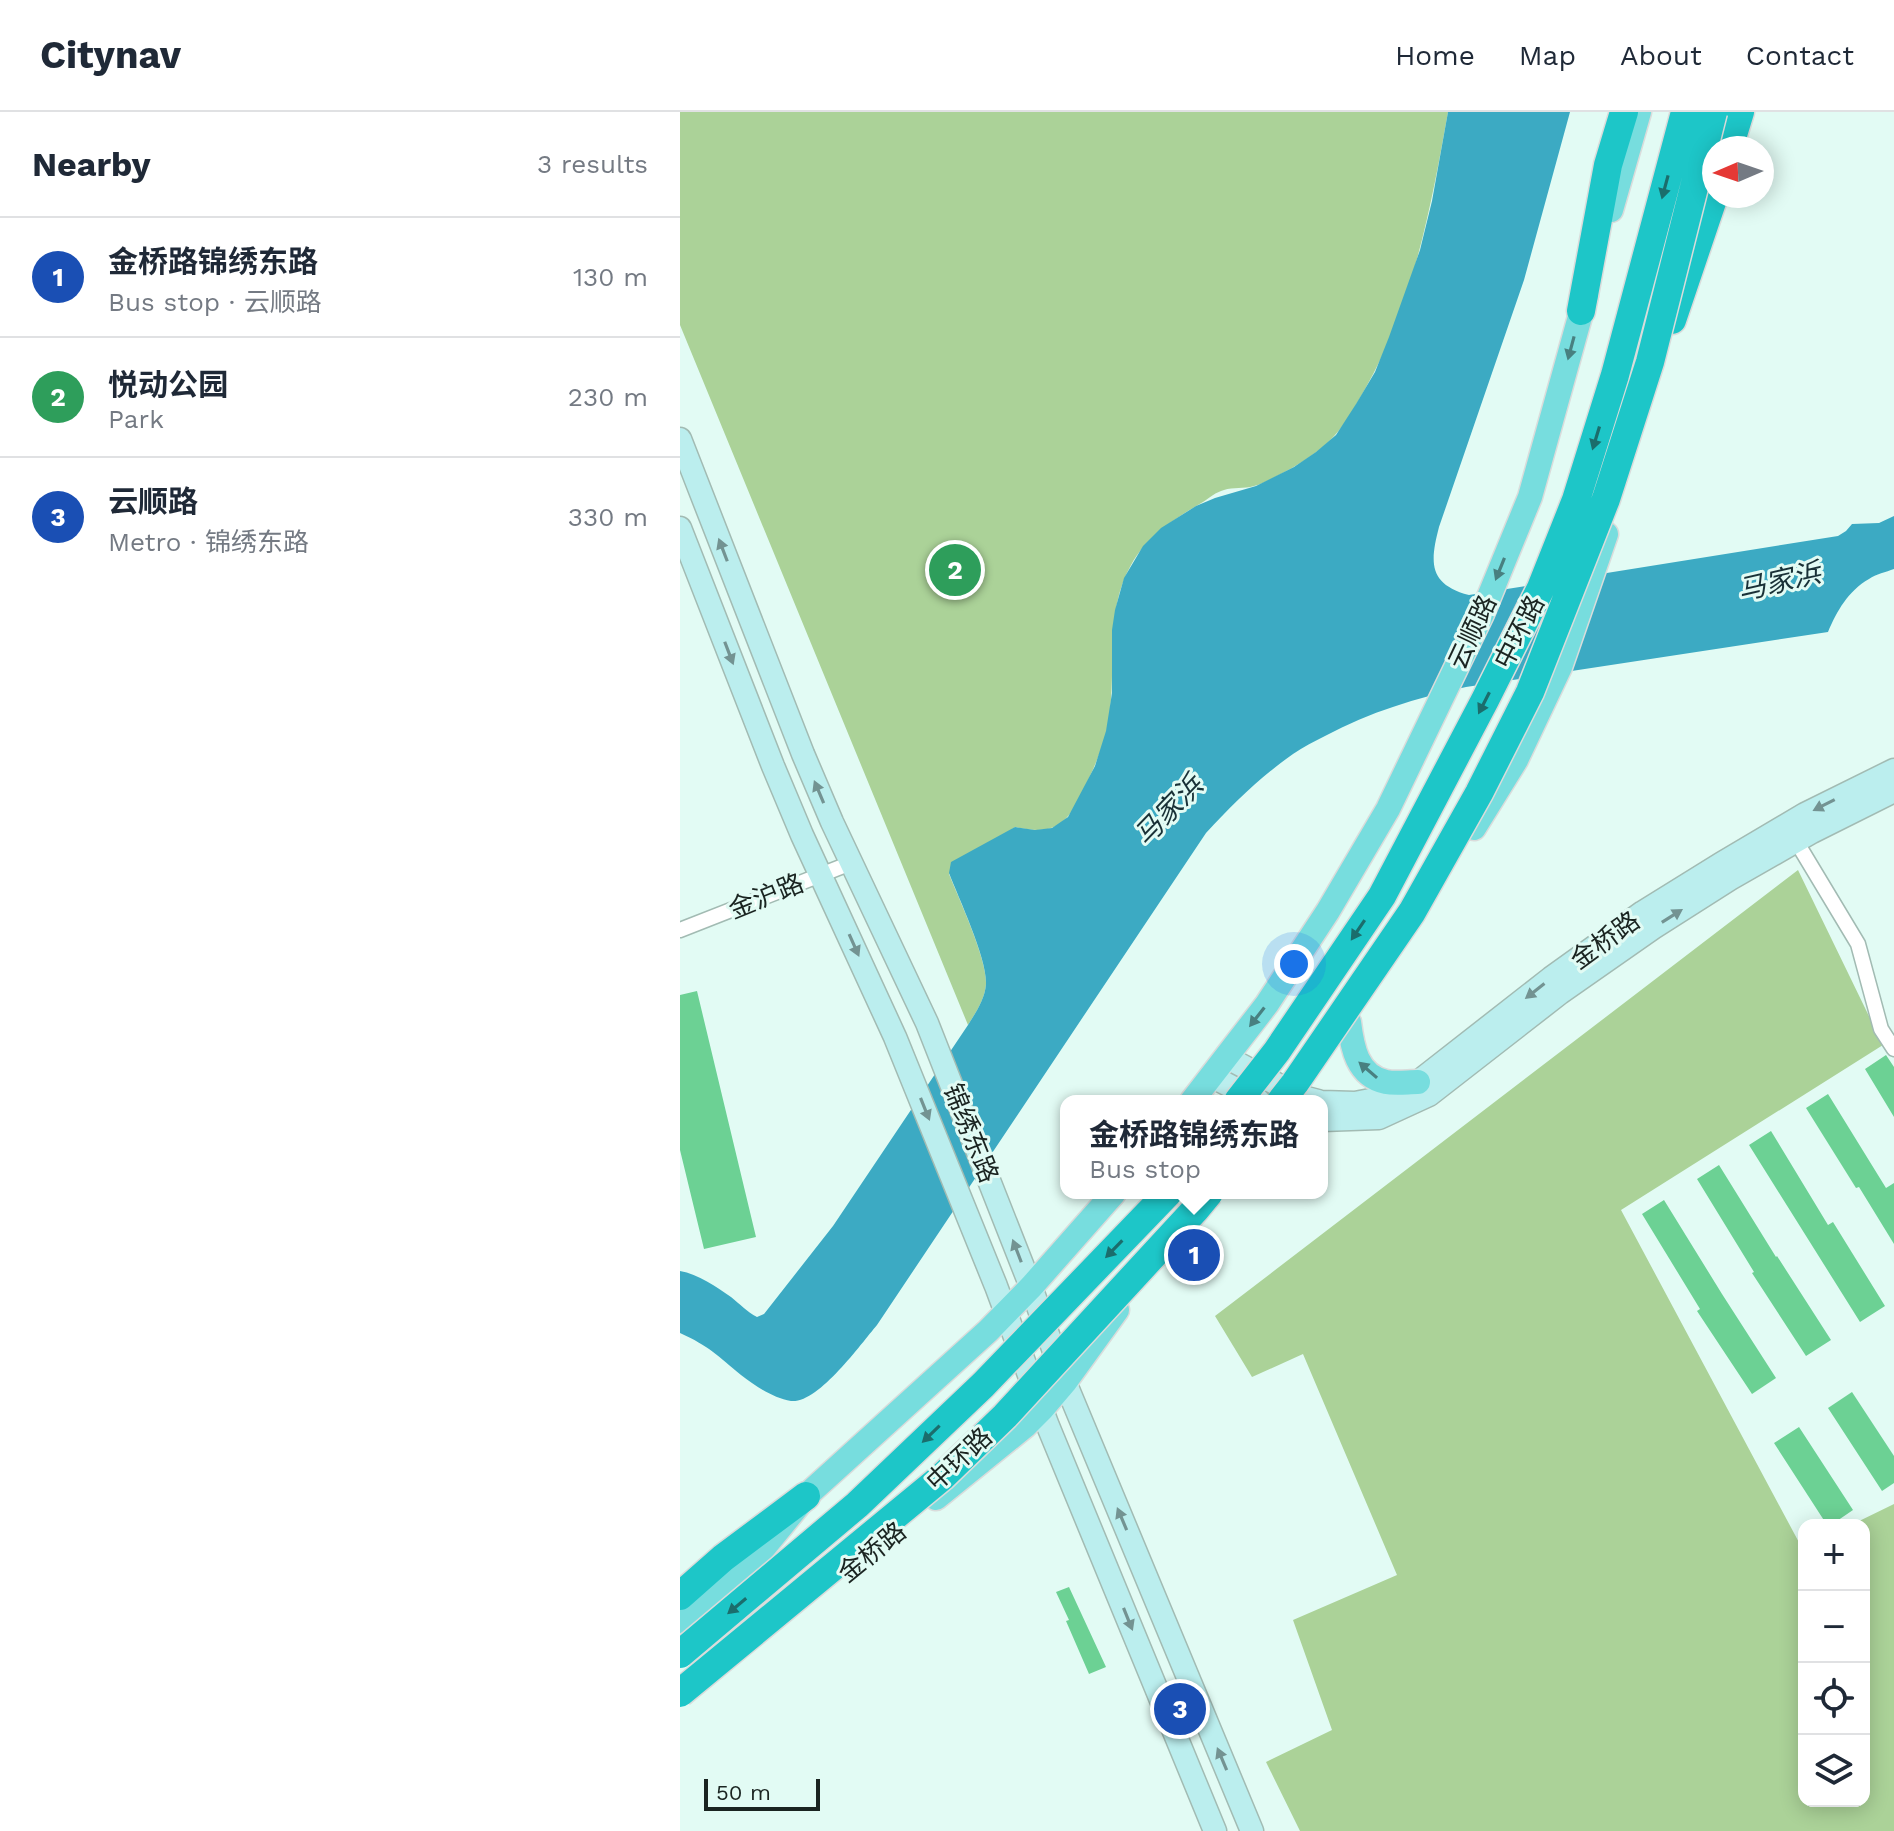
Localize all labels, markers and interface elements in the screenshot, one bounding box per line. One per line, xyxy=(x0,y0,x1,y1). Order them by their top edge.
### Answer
text: Citynav xyxy=(40,33,181,77)
text: Home xyxy=(1395,39,1475,72)
text: Map xyxy=(1519,39,1576,72)
text: About xyxy=(1620,39,1702,72)
text: Contact xyxy=(1746,39,1854,72)
north arrow xyxy=(1702,136,1774,208)
text: Nearby xyxy=(32,144,151,184)
text: 3 results xyxy=(537,149,648,179)
one-way arrow xyxy=(1658,176,1671,200)
text: 金桥路锦绣东路 xyxy=(108,244,318,279)
text: 1 xyxy=(52,262,64,292)
text: 130 m xyxy=(573,262,648,292)
text: Bus stop · 云顺路 xyxy=(108,287,322,317)
one-way arrow xyxy=(1564,337,1577,361)
text: 悦动公园 xyxy=(108,367,228,402)
text: 2 xyxy=(50,382,66,412)
text: 230 m xyxy=(568,382,648,412)
text: Park xyxy=(108,404,164,434)
one-way arrow xyxy=(1589,426,1602,450)
text: 云顺路 xyxy=(108,484,198,519)
text: 3 xyxy=(50,502,66,532)
text: 330 m xyxy=(568,502,648,532)
text: Metro · 锦绣东路 xyxy=(108,527,309,557)
one-way arrow xyxy=(716,538,729,562)
pin: 2 xyxy=(929,540,981,600)
water label: 马家浜 xyxy=(1734,555,1827,607)
one-way arrow xyxy=(1494,557,1507,581)
street label: 云顺路 xyxy=(1442,590,1502,674)
street label: 中环路 xyxy=(1488,590,1550,674)
one-way arrow xyxy=(723,641,736,665)
one-way arrow xyxy=(1477,691,1490,714)
water label: 马家浜 xyxy=(1127,767,1211,852)
one-way arrow xyxy=(812,780,825,804)
one-way arrow xyxy=(1813,798,1836,811)
street label: 金沪路 xyxy=(724,867,808,925)
street label: 金桥路 xyxy=(1565,905,1645,975)
one-way arrow xyxy=(1661,908,1682,923)
one-way arrow xyxy=(1351,920,1366,941)
one-way arrow xyxy=(848,933,861,957)
your location xyxy=(1274,944,1314,984)
one-way arrow xyxy=(1525,982,1546,998)
one-way arrow xyxy=(1250,1007,1266,1027)
one-way arrow xyxy=(1359,1062,1379,1079)
street label: 锦绣东路 xyxy=(938,1079,1004,1187)
popup xyxy=(1060,1095,1328,1199)
one-way arrow xyxy=(918,1097,931,1121)
text: 金桥路锦绣东路 xyxy=(1089,1117,1299,1152)
text: Bus stop xyxy=(1089,1154,1201,1184)
pin: 1 xyxy=(1168,1225,1220,1285)
one-way arrow xyxy=(1010,1239,1023,1263)
one-way arrow xyxy=(1105,1239,1124,1258)
street label: 中环路 xyxy=(920,1421,998,1497)
one-way arrow xyxy=(922,1424,941,1443)
one-way arrow xyxy=(1116,1507,1129,1531)
street label: 金桥路 xyxy=(832,1516,912,1588)
map controls xyxy=(1798,1519,1870,1807)
button: + xyxy=(1798,1519,1870,1591)
button: − xyxy=(1798,1591,1870,1663)
one-way arrow xyxy=(727,1597,747,1614)
one-way arrow xyxy=(1122,1607,1135,1631)
button: locate xyxy=(1798,1663,1870,1735)
pin: 3 xyxy=(1154,1679,1206,1739)
button: layers xyxy=(1798,1735,1870,1807)
one-way arrow xyxy=(1216,1747,1229,1771)
scale bar xyxy=(704,1775,820,1811)
text: 50 m xyxy=(716,1780,771,1805)

